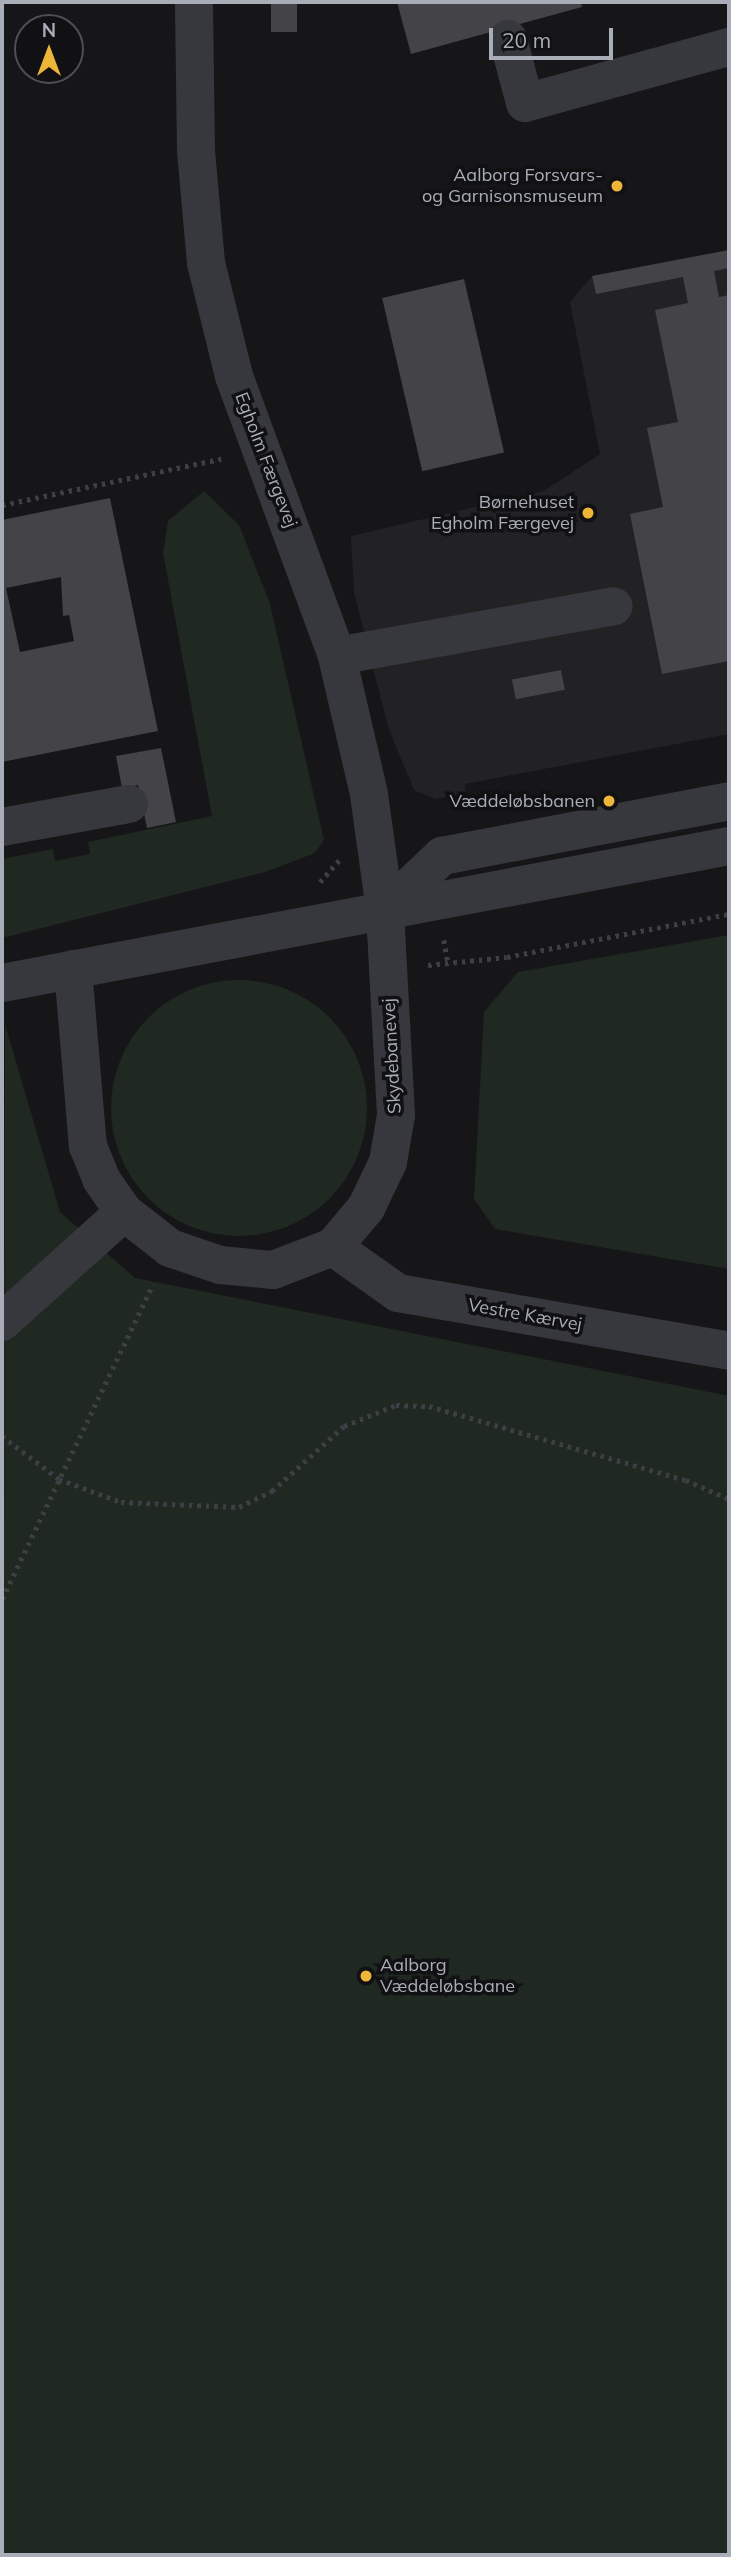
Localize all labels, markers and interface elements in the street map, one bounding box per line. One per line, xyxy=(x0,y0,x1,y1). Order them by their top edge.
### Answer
north arrow xyxy=(14,14,84,84)
scale bar xyxy=(493,14,617,58)
text: N xyxy=(42,18,56,42)
text: 20 m xyxy=(502,27,551,53)
place label: Aalborg Forsvars- og Garnisonsmuseum xyxy=(422,165,603,208)
marker: Aalborg Forsvars- og Garnisonsmuseum xyxy=(609,178,625,194)
street label: Egholm Færgevej xyxy=(230,389,302,531)
place label: Børnehuset Egholm Færgevej xyxy=(431,492,574,534)
marker: Børnehuset Egholm Færgevej xyxy=(580,505,596,521)
place label: Væddeløbsbanen xyxy=(449,790,595,812)
marker: Væddeløbsbanen xyxy=(601,793,617,809)
street label: Skydebanevej xyxy=(378,998,406,1114)
street label: Vestre Kærvej xyxy=(466,1294,584,1336)
place label: Aalborg Væddeløbsbane xyxy=(380,1955,515,1997)
marker: Aalborg Væddeløbsbane xyxy=(358,1968,374,1984)

